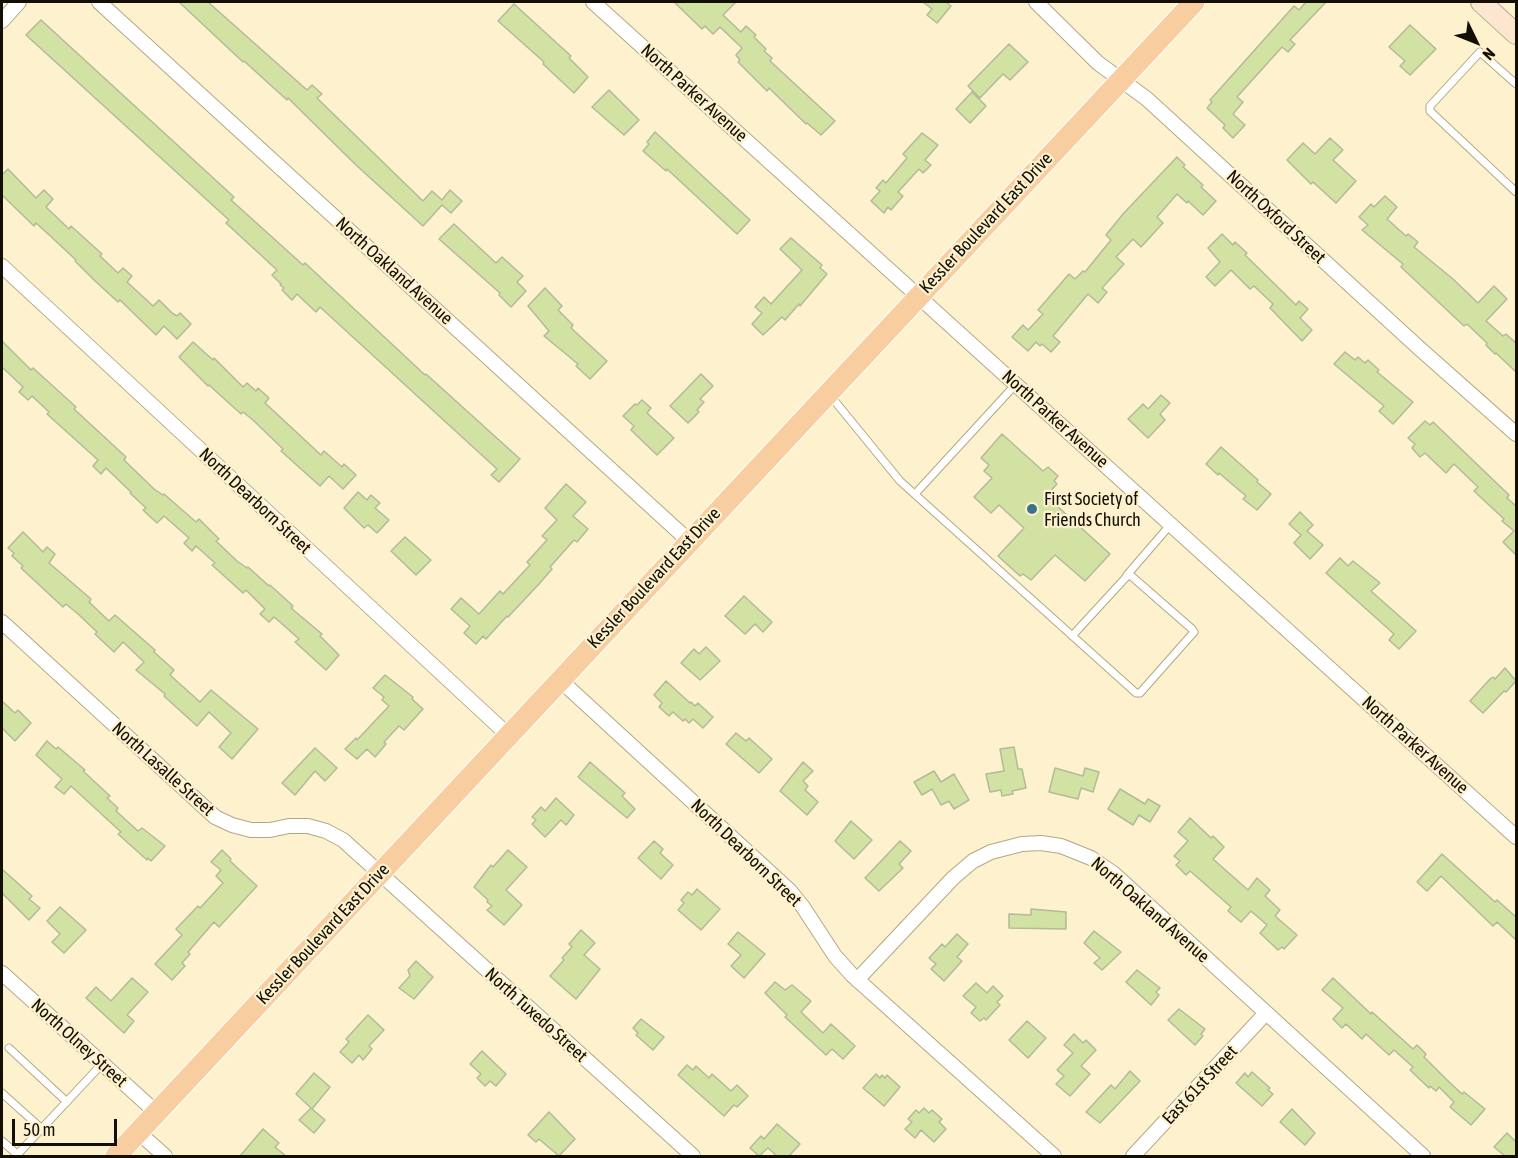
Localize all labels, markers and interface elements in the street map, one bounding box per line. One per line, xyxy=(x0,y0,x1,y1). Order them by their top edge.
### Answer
north arrow xyxy=(1446,12,1506,72)
street label: North Parker Avenue xyxy=(636,39,752,147)
text: N xyxy=(1479,45,1499,64)
street label: Kessler Boulevard East Drive xyxy=(915,148,1057,298)
street label: North Oxford Street xyxy=(1222,166,1330,268)
street label: North Oakland Avenue xyxy=(331,213,457,329)
street label: North Parker Avenue xyxy=(997,365,1113,473)
street label: North Dearborn Street xyxy=(194,443,316,559)
place label: First Society of Friends Church xyxy=(1044,488,1141,530)
marker: First Society of Friends Church xyxy=(1025,502,1039,516)
street label: Kessler Boulevard East Drive xyxy=(583,503,725,653)
street label: North Parker Avenue xyxy=(1357,691,1473,799)
street label: North Lasalle Street xyxy=(107,717,219,821)
street label: North Dearborn Street xyxy=(686,795,806,911)
street label: North Oakland Avenue xyxy=(1086,853,1214,967)
street label: Kessler Boulevard East Drive xyxy=(252,859,394,1009)
street label: North Tuxedo Street xyxy=(480,963,592,1067)
street label: North Olney Street xyxy=(26,994,132,1092)
street label: East 61st Street xyxy=(1158,1041,1242,1129)
scale bar xyxy=(15,1107,120,1145)
text: 50 m xyxy=(23,1119,55,1140)

